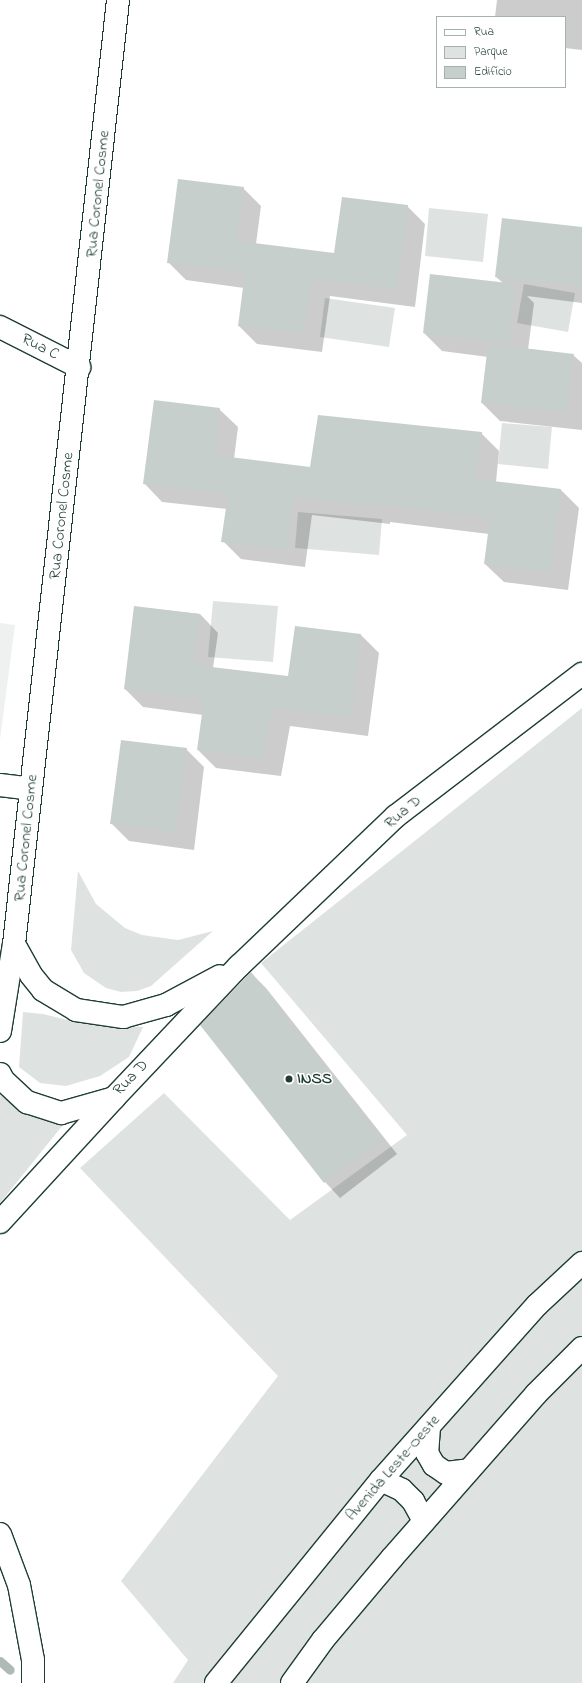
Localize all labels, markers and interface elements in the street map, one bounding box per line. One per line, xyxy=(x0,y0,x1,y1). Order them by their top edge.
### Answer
legend xyxy=(436,16,566,88)
text: Rua xyxy=(474,23,494,41)
text: Parque xyxy=(474,43,508,61)
text: Edifício xyxy=(474,63,512,81)
street label: Rua Coronel Cosme xyxy=(82,130,114,258)
street label: Rua C xyxy=(18,330,62,364)
street label: Rua Coronel Cosme xyxy=(46,452,78,580)
street label: Rua Coronel Cosme xyxy=(10,774,42,902)
street label: Rua D xyxy=(381,791,425,833)
street label: Rua D xyxy=(109,1056,153,1100)
place label: INSS xyxy=(297,1069,332,1089)
marker: INSS xyxy=(284,1074,294,1084)
street label: Avenida Leste-Oeste xyxy=(342,1411,444,1525)

